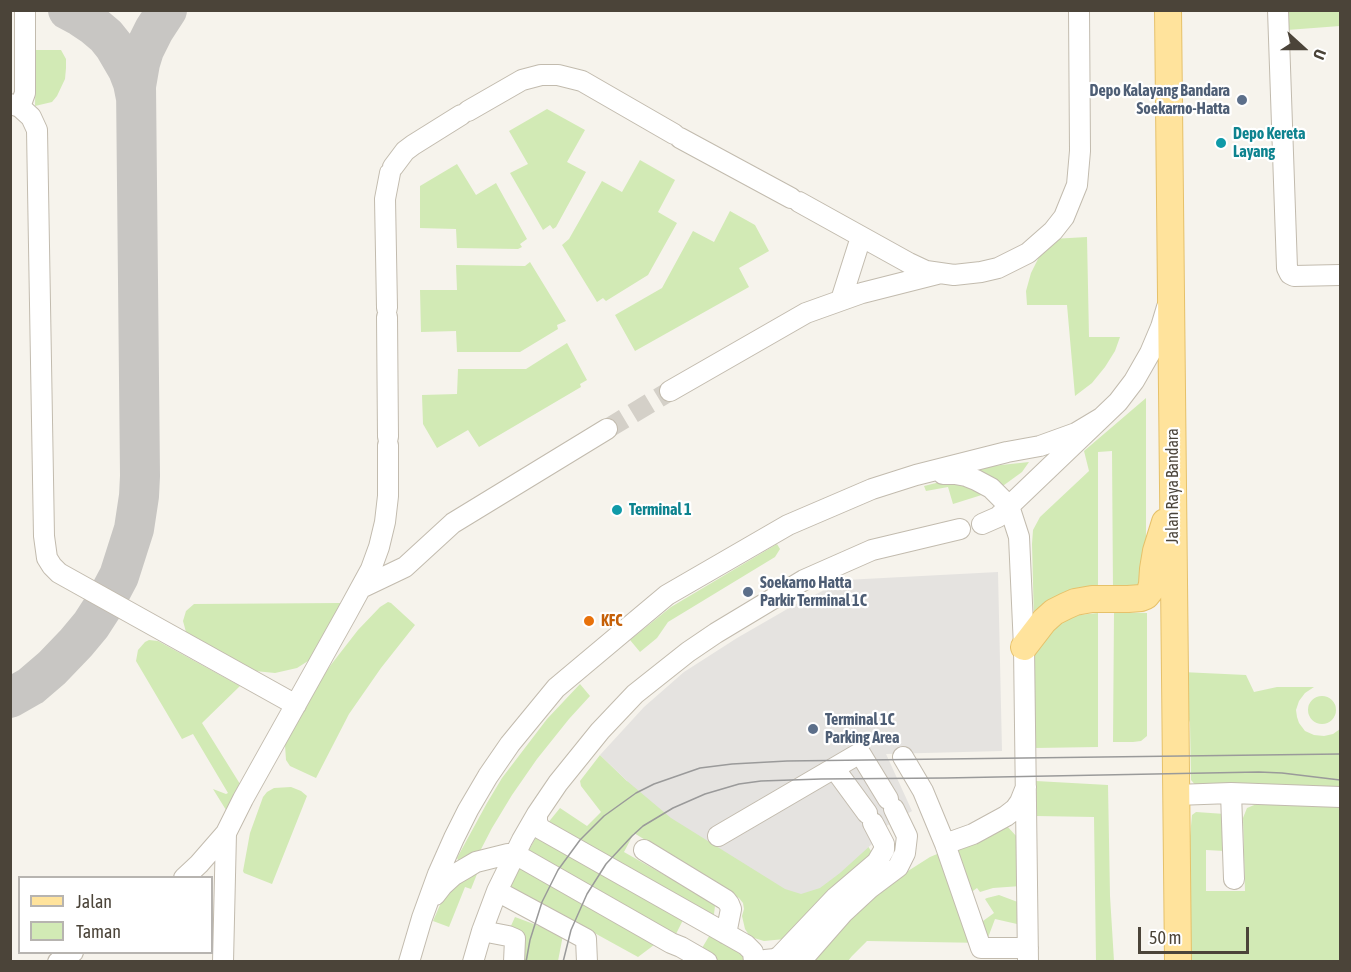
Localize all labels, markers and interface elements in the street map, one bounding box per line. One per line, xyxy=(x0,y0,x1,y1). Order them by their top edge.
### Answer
north arrow xyxy=(1273,18,1333,78)
text: U xyxy=(1310,47,1330,62)
place label: Depo Kalayang Bandara Soekarno-Hatta xyxy=(1089,81,1230,119)
marker: Depo Kalayang Bandara Soekarno-Hatta xyxy=(1235,93,1249,107)
place label: Depo Kereta Layang xyxy=(1233,124,1305,162)
marker: Depo Kereta Layang xyxy=(1214,136,1228,150)
street label: Jalan Raya Bandara xyxy=(1163,428,1183,544)
place label: Terminal 1 xyxy=(629,500,691,520)
marker: Terminal 1 xyxy=(610,503,624,517)
place label: Soekarno Hatta Parkir Terminal 1C xyxy=(760,573,867,611)
marker: Soekarno Hatta Parkir Terminal 1C xyxy=(741,585,755,599)
place label: KFC xyxy=(601,611,622,631)
marker: KFC xyxy=(582,614,596,628)
place label: Terminal 1C Parking Area xyxy=(825,710,899,748)
marker: Terminal 1C Parking Area xyxy=(806,722,820,736)
legend xyxy=(18,876,213,954)
text: Jalan xyxy=(76,891,112,912)
scale bar xyxy=(1141,915,1252,953)
text: Taman xyxy=(76,921,121,942)
text: 50 m xyxy=(1149,927,1181,948)

